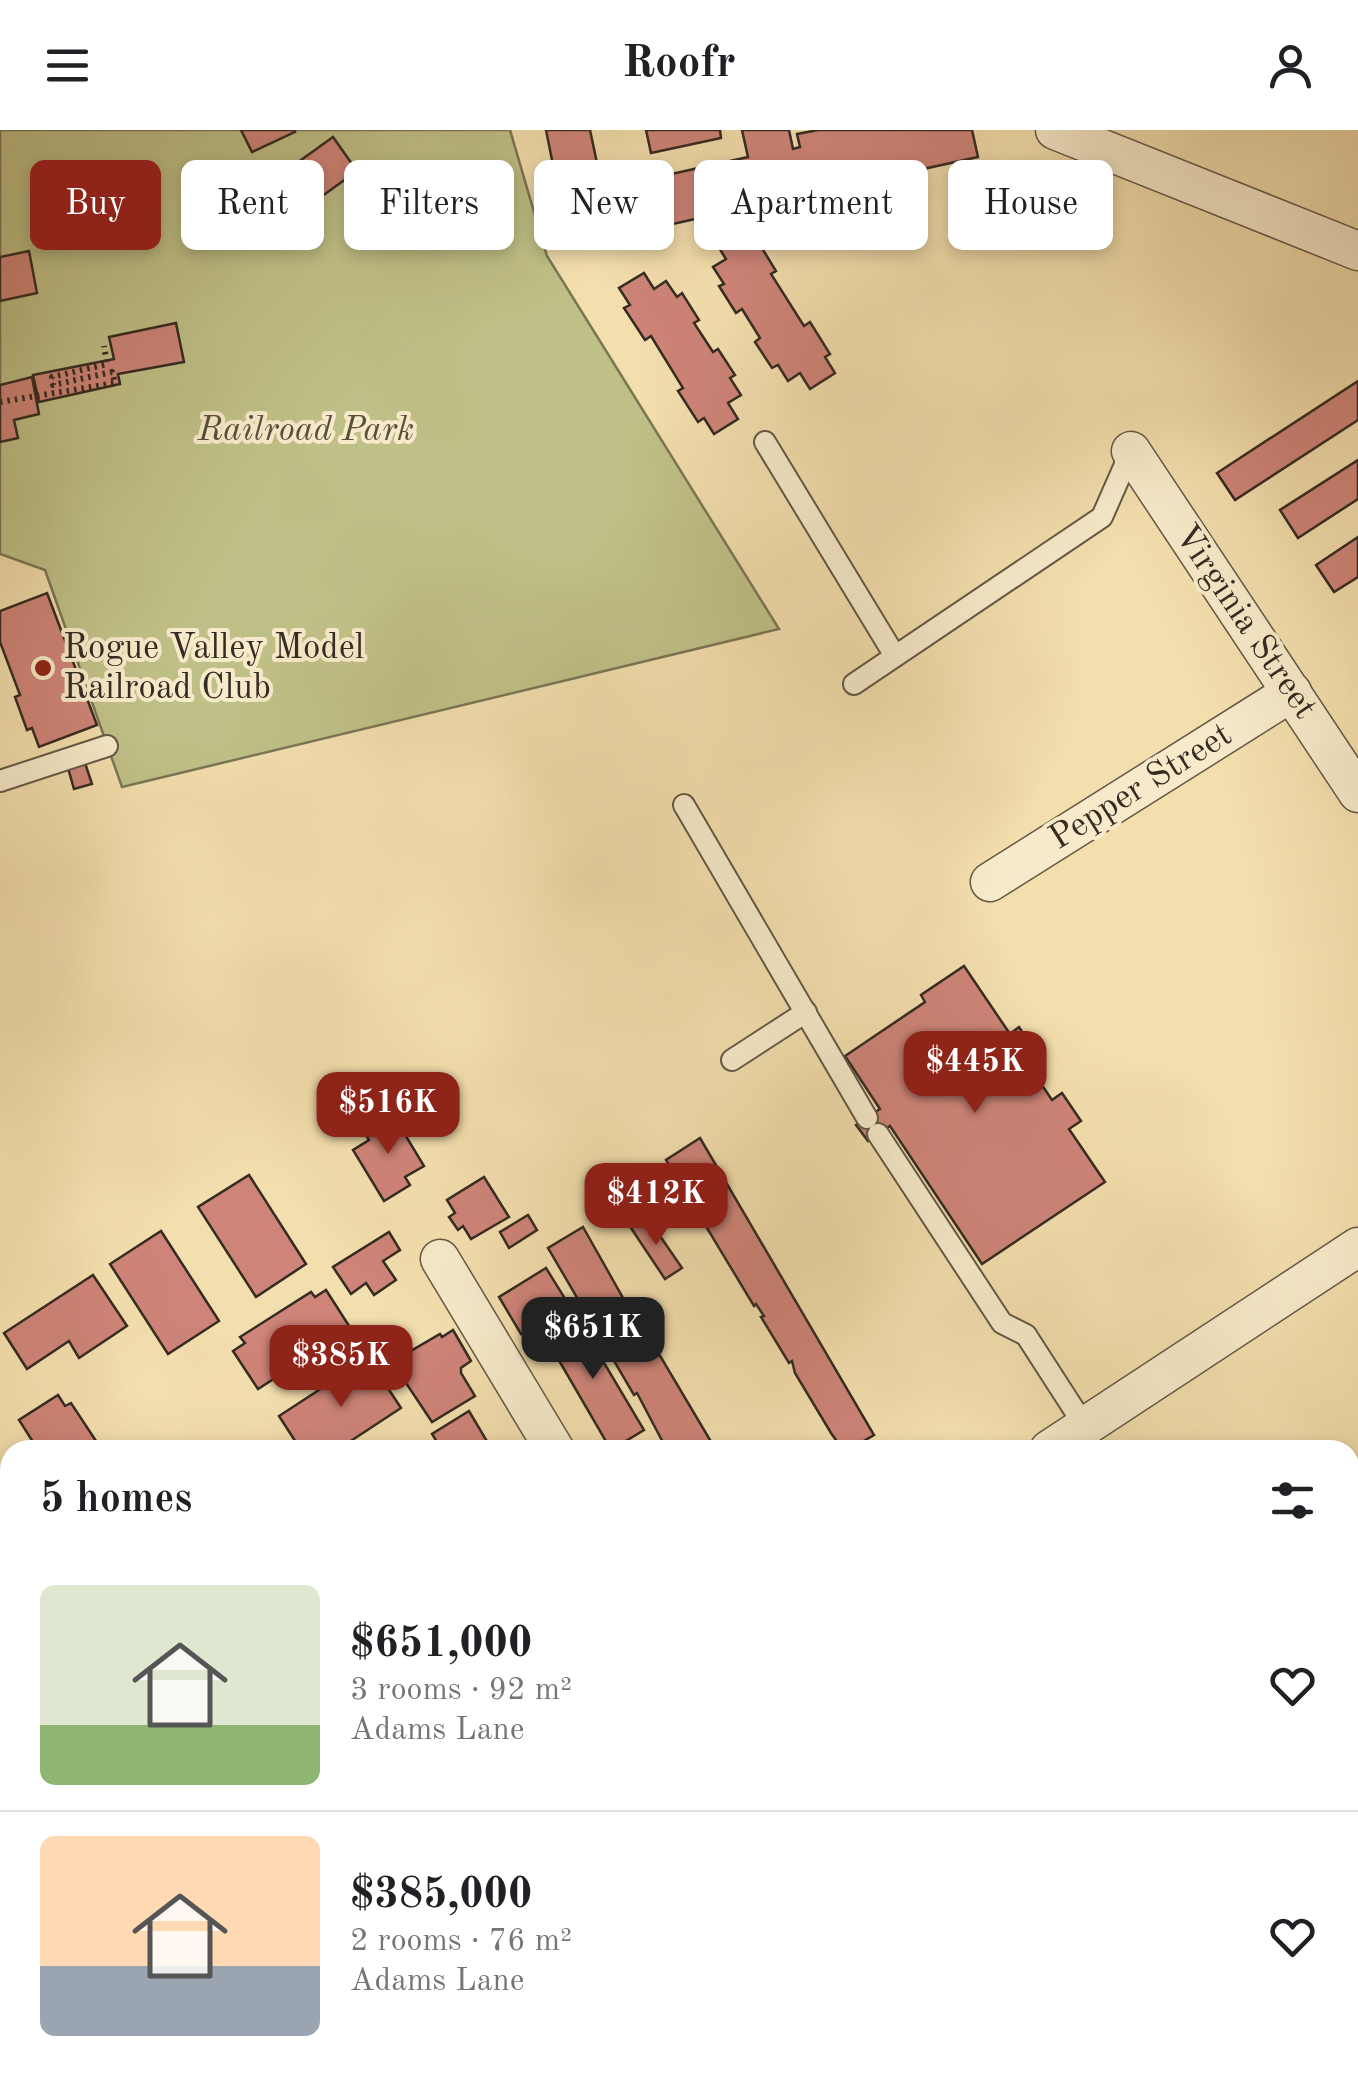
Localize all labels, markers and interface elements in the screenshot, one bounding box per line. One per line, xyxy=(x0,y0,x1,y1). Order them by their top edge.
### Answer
icon: menu xyxy=(40,38,95,93)
icon: person xyxy=(1263,38,1318,93)
text: Roofr xyxy=(622,42,736,87)
chip: Buy xyxy=(30,160,161,250)
chip: Rent xyxy=(181,160,324,250)
chip: Filters xyxy=(344,160,514,250)
chip: New xyxy=(534,160,674,250)
chip: Apartment xyxy=(694,160,928,250)
chip: House xyxy=(948,160,1113,250)
park label: Railroad Park xyxy=(197,413,414,448)
street label: Virginia Street xyxy=(1167,519,1323,725)
place label: Rogue Valley Model Railroad Club xyxy=(63,631,364,706)
marker: Rogue Valley Model Railroad Club xyxy=(32,657,54,679)
street label: Pepper Street xyxy=(1044,717,1238,857)
pin: $445K xyxy=(905,1031,1045,1116)
text: $445K xyxy=(926,1047,1024,1079)
pin: $516K xyxy=(318,1072,458,1157)
text: $516K xyxy=(339,1088,437,1120)
pin: $412K xyxy=(586,1163,726,1248)
text: $412K xyxy=(607,1179,705,1211)
pin: $651K xyxy=(523,1297,663,1382)
text: $651K xyxy=(544,1313,642,1345)
pin: $385K xyxy=(271,1325,411,1410)
text: $385K xyxy=(292,1341,390,1373)
icon: filters xyxy=(1265,1473,1320,1528)
text: 5 homes xyxy=(40,1479,192,1521)
text: $651,000 xyxy=(350,1624,532,1666)
icon: home xyxy=(120,1625,240,1745)
icon: heart xyxy=(1265,1658,1320,1713)
text: 3 rooms · 92 m² xyxy=(350,1675,572,1707)
text: Adams Lane xyxy=(350,1715,524,1747)
text: $385,000 xyxy=(350,1875,532,1917)
icon: home xyxy=(120,1876,240,1996)
icon: heart xyxy=(1265,1909,1320,1964)
text: 2 rooms · 76 m² xyxy=(350,1926,572,1958)
text: Adams Lane xyxy=(350,1966,524,1998)

